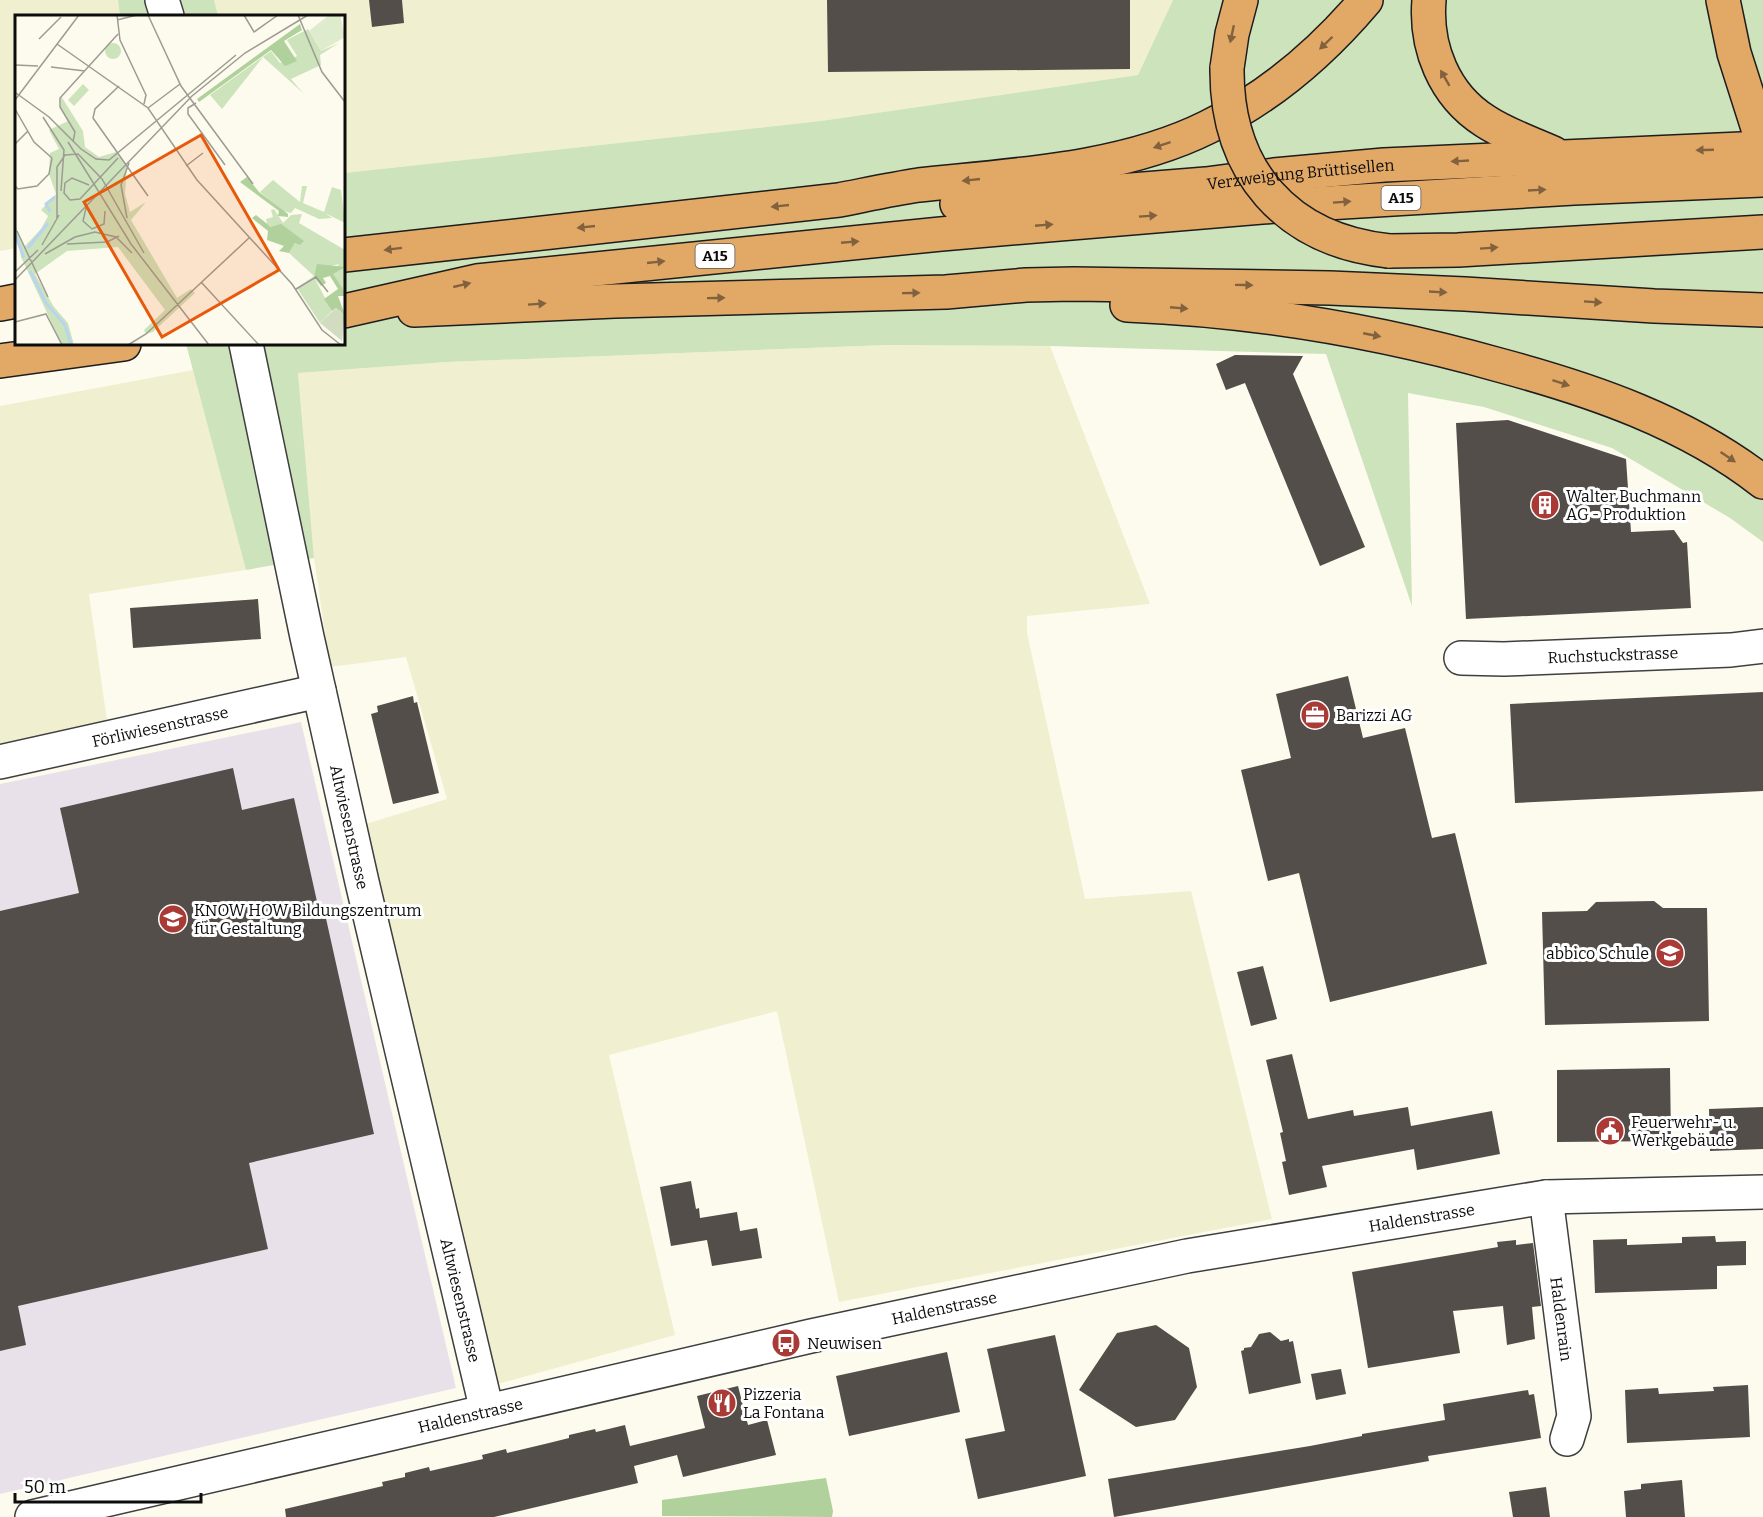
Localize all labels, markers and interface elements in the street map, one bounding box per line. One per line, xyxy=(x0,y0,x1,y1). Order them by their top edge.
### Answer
inset map xyxy=(15,15,345,345)
one-way arrow xyxy=(1227,24,1236,43)
one-way arrow xyxy=(1319,36,1334,50)
one-way arrow xyxy=(1440,70,1451,86)
one-way arrow xyxy=(1153,141,1171,150)
one-way arrow xyxy=(1695,145,1714,155)
street label: Verzweigung Brüttisellen xyxy=(1206,155,1395,193)
one-way arrow xyxy=(1451,157,1470,166)
one-way arrow xyxy=(961,175,980,185)
road number: A15 xyxy=(1382,186,1420,210)
one-way arrow xyxy=(1527,186,1546,195)
one-way arrow xyxy=(1333,198,1352,207)
one-way arrow xyxy=(771,201,790,211)
one-way arrow xyxy=(1138,211,1157,221)
one-way arrow xyxy=(1034,220,1053,230)
one-way arrow xyxy=(577,222,596,232)
one-way arrow xyxy=(840,237,859,247)
one-way arrow xyxy=(1479,243,1498,252)
road number: A15 xyxy=(696,244,734,268)
one-way arrow xyxy=(383,245,402,254)
one-way arrow xyxy=(646,257,665,267)
one-way arrow xyxy=(453,279,471,289)
one-way arrow xyxy=(1234,280,1253,290)
one-way arrow xyxy=(901,288,920,298)
one-way arrow xyxy=(1429,288,1448,297)
one-way arrow xyxy=(706,293,725,303)
one-way arrow xyxy=(1583,298,1602,307)
one-way arrow xyxy=(527,300,546,309)
one-way arrow xyxy=(1169,303,1188,313)
one-way arrow xyxy=(1363,331,1382,340)
one-way arrow xyxy=(1552,378,1570,388)
one-way arrow xyxy=(1720,451,1736,463)
place label: Walter Buchmann AG - Produktion xyxy=(1566,487,1701,524)
building icon: Walter Buchmann AG - Produktion xyxy=(1529,489,1561,521)
street label: Ruchstuckstrasse xyxy=(1547,643,1679,667)
office icon: Barizzi AG xyxy=(1299,699,1331,731)
street label: Förliwiesenstrasse xyxy=(90,702,230,751)
place label: Barizzi AG xyxy=(1336,706,1413,725)
street label: Altwiesenstrasse xyxy=(326,763,373,891)
place label: KNOW HOW Bildungszentrum für Gestaltung xyxy=(194,901,422,938)
school or university icon: KNOW HOW Bildungszentrum für Gestaltung xyxy=(157,903,189,935)
school or university icon: abbico Schule xyxy=(1654,937,1686,969)
place label: abbico Schule xyxy=(1546,944,1649,963)
place label: Feuerwehr- u. Werkgebäude xyxy=(1631,1113,1736,1150)
public building icon: Feuerwehr- u. Werkgebäude xyxy=(1594,1115,1626,1147)
street label: Haldenstrasse xyxy=(1367,1199,1476,1235)
street label: Altwiesenstrasse xyxy=(437,1236,485,1364)
street label: Haldenrain xyxy=(1547,1276,1576,1362)
street label: Haldenstrasse xyxy=(890,1287,999,1328)
bus stop icon: Neuwisen xyxy=(770,1327,802,1359)
place label: Neuwisen xyxy=(807,1334,882,1353)
place label: Pizzeria La Fontana xyxy=(743,1385,825,1422)
restaurant icon: Pizzeria La Fontana xyxy=(706,1387,738,1419)
street label: Haldenstrasse xyxy=(416,1394,525,1437)
scale bar xyxy=(15,1466,201,1504)
text: 50 m xyxy=(24,1476,66,1498)

